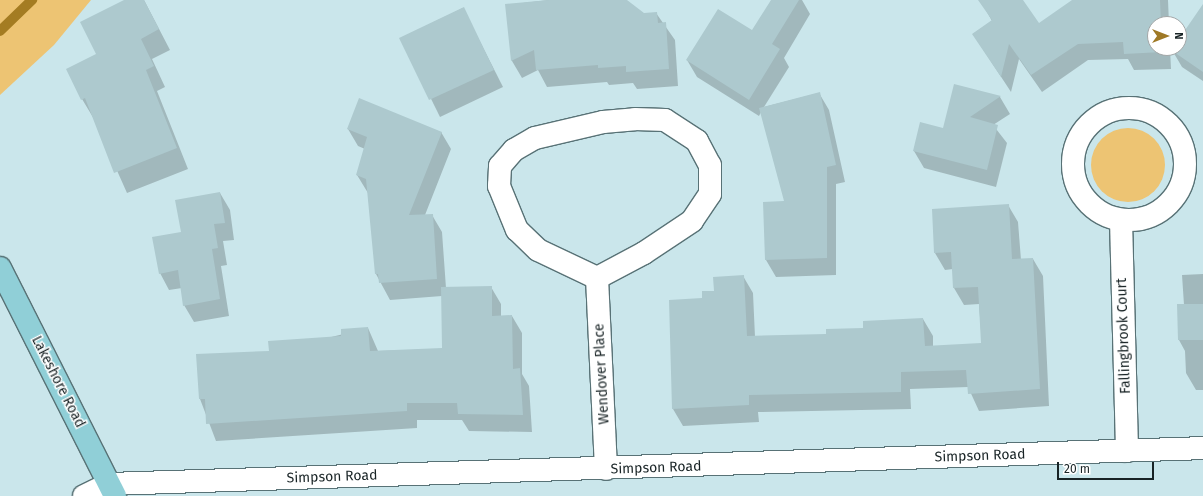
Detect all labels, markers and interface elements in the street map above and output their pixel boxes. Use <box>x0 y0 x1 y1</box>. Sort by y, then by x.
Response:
north arrow <box>1147 16 1187 56</box>
text: N <box>1172 32 1185 40</box>
street label: Fallingbrook Court <box>1114 278 1134 394</box>
street label: Wendover Place <box>591 323 613 425</box>
street label: Lakeshore Road <box>28 333 88 431</box>
street label: Simpson Road <box>934 446 1026 466</box>
scale bar <box>1059 454 1156 480</box>
street label: Simpson Road <box>610 458 702 478</box>
text: 20 m <box>1064 462 1090 476</box>
street label: Simpson Road <box>286 467 378 487</box>

